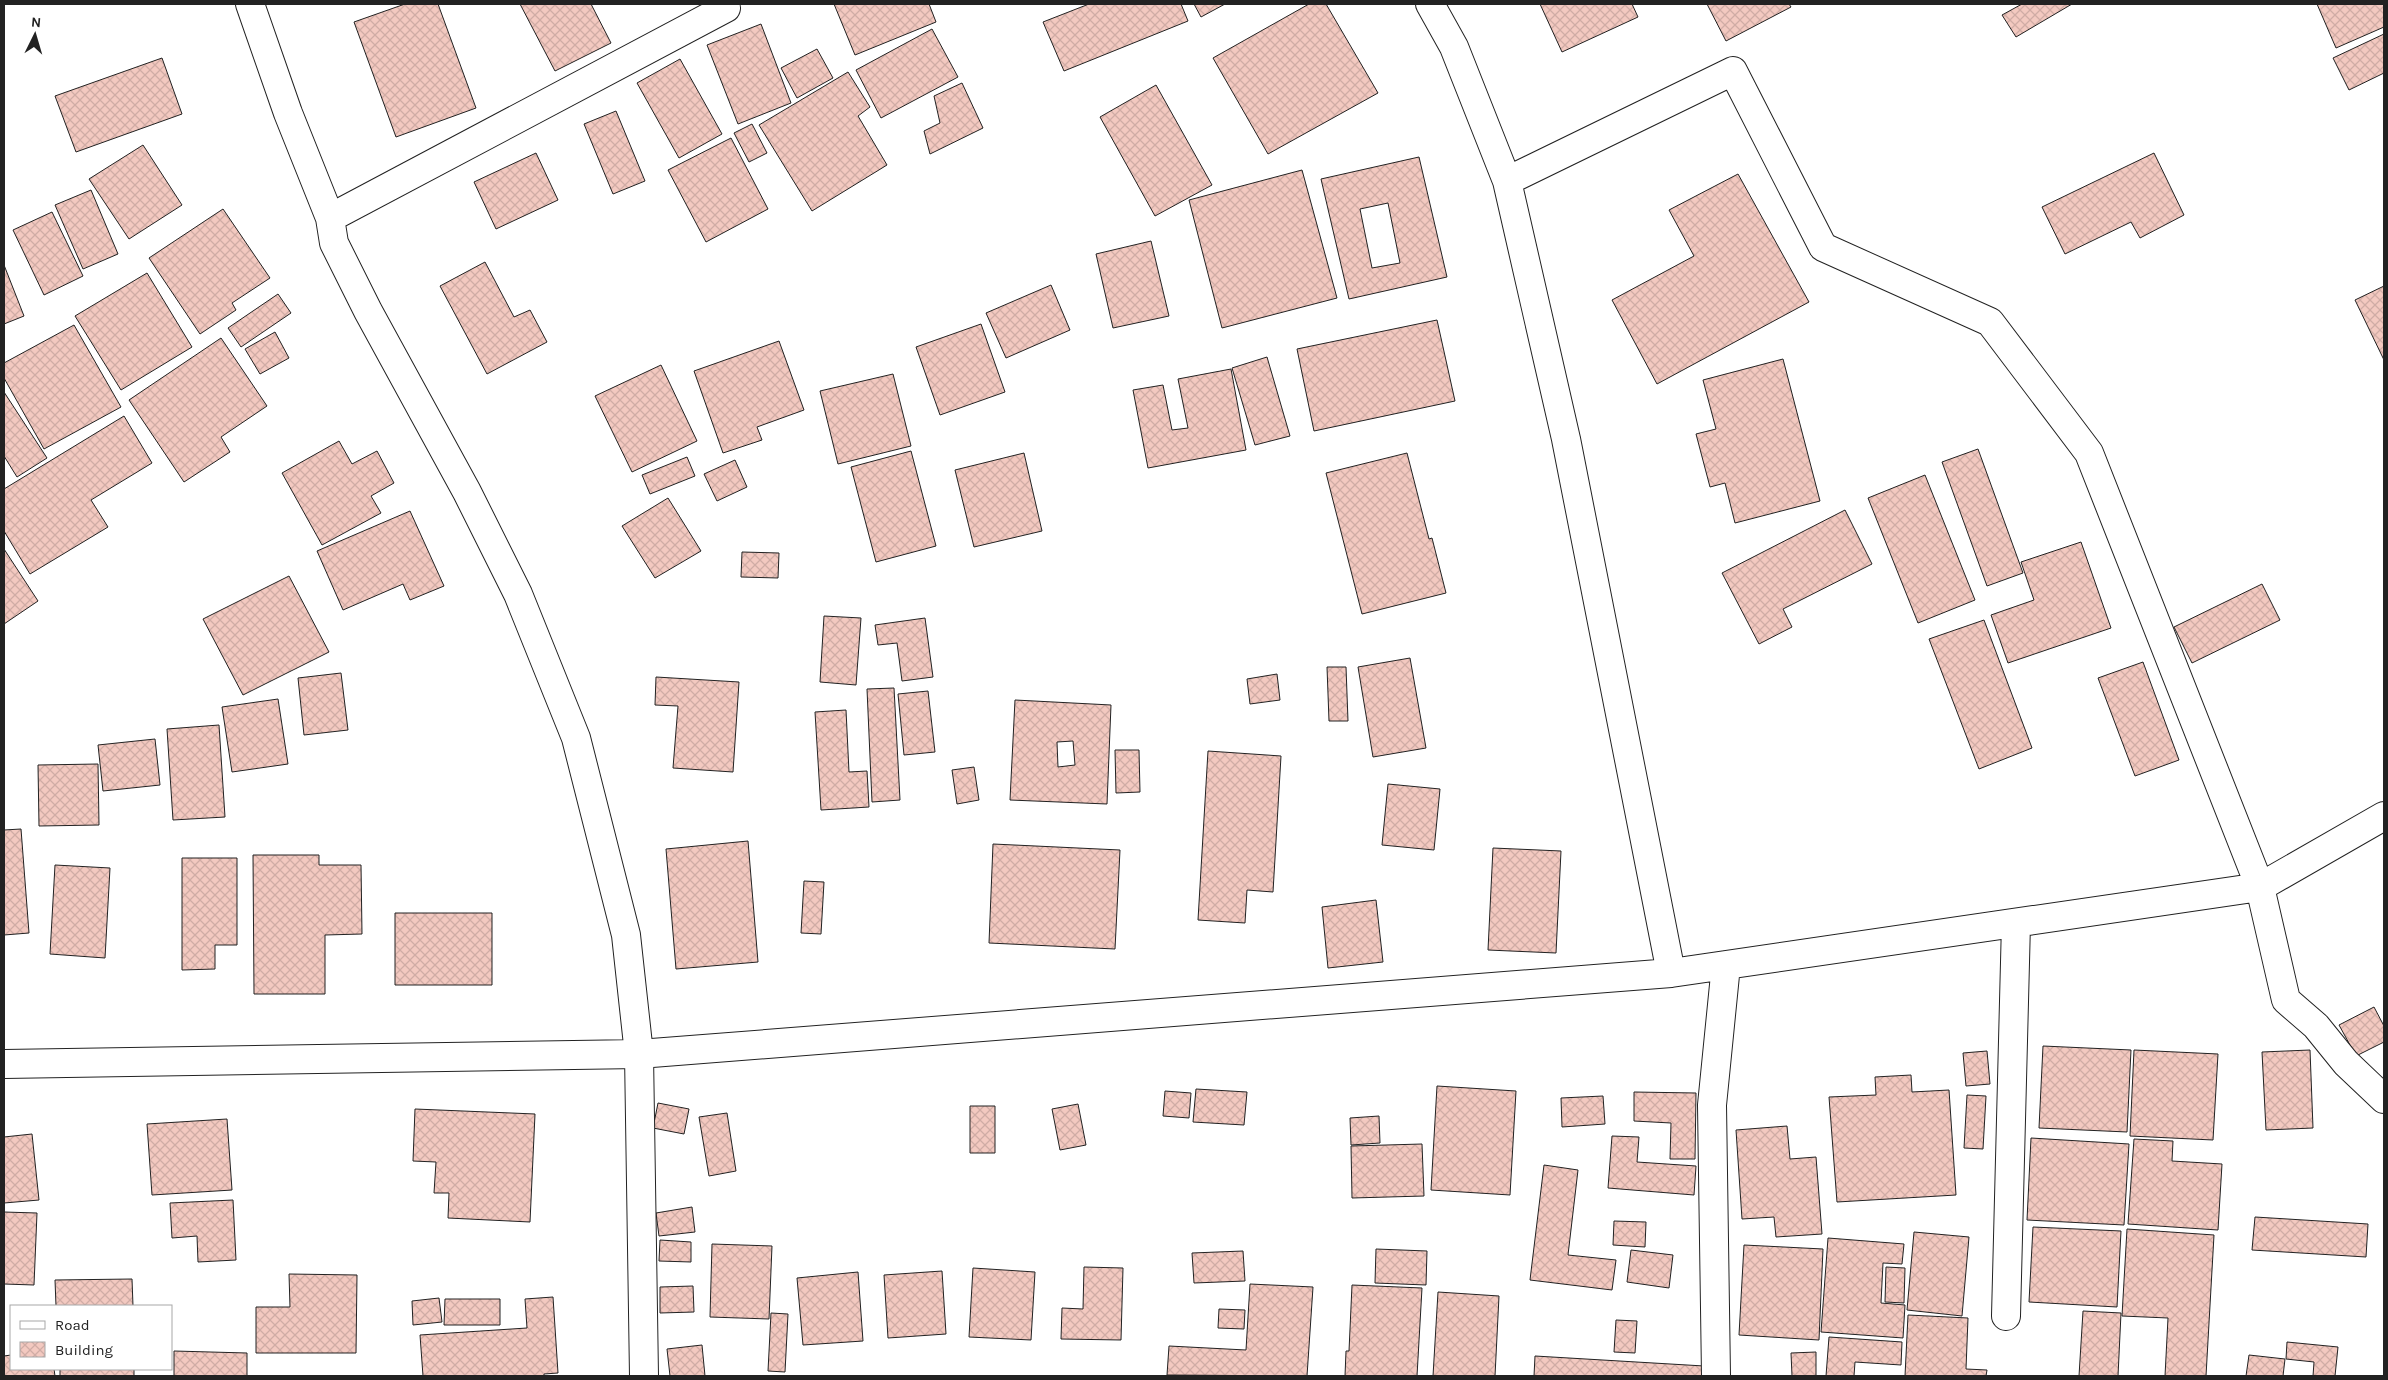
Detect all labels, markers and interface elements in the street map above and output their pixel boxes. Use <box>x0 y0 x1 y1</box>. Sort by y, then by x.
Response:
north arrow <box>10 10 60 60</box>
text: N <box>30 14 42 31</box>
legend <box>10 1305 172 1370</box>
text: Road <box>55 1316 90 1334</box>
text: Building <box>55 1341 113 1359</box>

